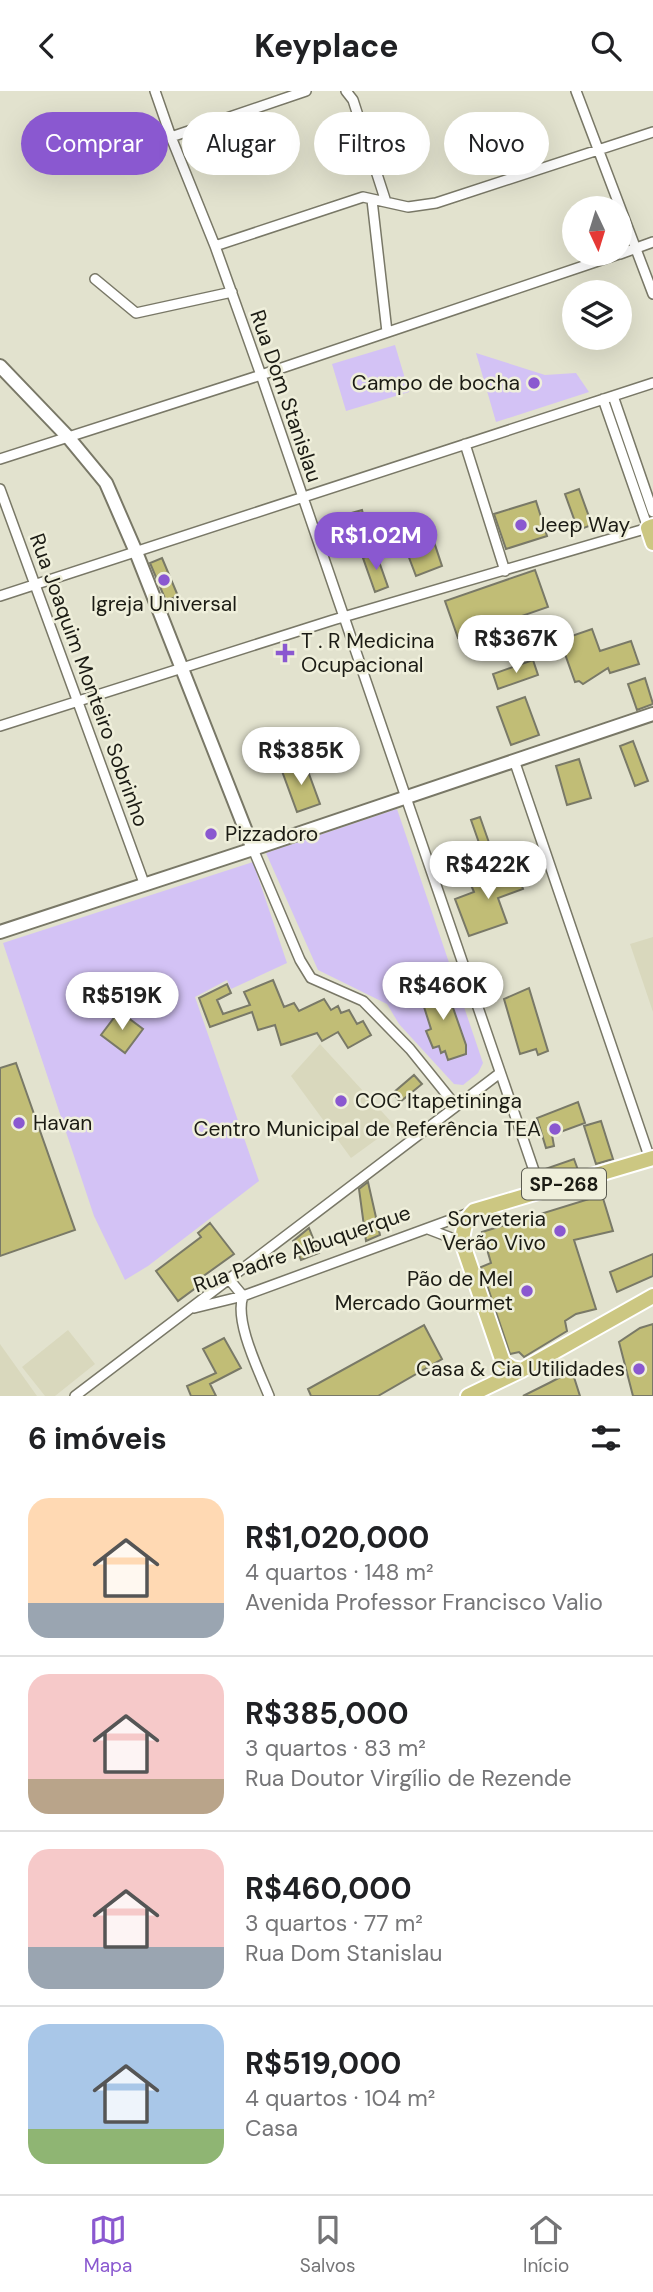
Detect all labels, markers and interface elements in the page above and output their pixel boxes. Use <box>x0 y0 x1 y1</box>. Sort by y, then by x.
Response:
text: Keyplace <box>254 25 399 67</box>
icon: back <box>28 27 66 65</box>
icon: search <box>587 27 625 65</box>
chip: Comprar <box>21 112 168 175</box>
chip: Alugar <box>182 112 300 175</box>
chip: Filtros <box>314 112 430 175</box>
chip: Novo <box>444 112 549 175</box>
north arrow <box>562 196 632 266</box>
map controls <box>562 196 632 350</box>
button: layers <box>562 280 632 350</box>
street label: Rua Dom Stanislau <box>243 306 329 486</box>
place label: Campo de bocha <box>352 369 520 397</box>
marker: Campo de bocha <box>526 375 542 391</box>
place label: Jeep Way <box>535 511 631 539</box>
pin: R$1.02M <box>311 512 441 572</box>
marker: Jeep Way <box>513 517 529 533</box>
text: R$1.02M <box>330 520 422 550</box>
street label: Rua Joaquim Monteiro Sobrinho <box>23 530 155 830</box>
marker: Igreja Universal <box>156 572 172 588</box>
place label: Igreja Universal <box>91 590 237 618</box>
pin: R$367K <box>459 615 573 675</box>
text: R$367K <box>474 623 558 653</box>
place label: T . R Medicina Ocupacional <box>301 627 435 679</box>
marker: T . R Medicina Ocupacional <box>275 643 295 663</box>
pin: R$385K <box>244 727 358 787</box>
text: R$385K <box>258 735 344 765</box>
place label: Pizzadoro <box>225 820 318 848</box>
marker: Pizzadoro <box>203 826 219 842</box>
pin: R$422K <box>431 841 545 901</box>
text: R$422K <box>446 849 530 879</box>
pin: R$460K <box>386 963 500 1022</box>
text: R$460K <box>398 970 488 1000</box>
pin: R$519K <box>65 972 179 1032</box>
text: R$519K <box>82 980 162 1010</box>
place label: COC Itapetininga <box>355 1087 522 1115</box>
marker: COC Itapetininga <box>333 1093 349 1109</box>
place label: Havan <box>33 1109 92 1137</box>
marker: Havan <box>11 1115 27 1131</box>
place label: Centro Municipal de Referência TEA <box>194 1115 541 1143</box>
marker: Centro Municipal de Referência TEA <box>547 1121 563 1137</box>
road number: SP-268 <box>522 1169 606 1199</box>
street label: Rua Padre Albuquerque <box>190 1199 414 1299</box>
place label: Sorveteria Verão Vivo <box>442 1205 546 1257</box>
marker: Sorveteria Verão Vivo <box>552 1223 568 1239</box>
place label: Pão de Mel Mercado Gourmet <box>335 1265 513 1317</box>
marker: Pão de Mel Mercado Gourmet <box>519 1283 535 1299</box>
place label: Casa & Cia Utilidades <box>416 1355 625 1383</box>
marker: Casa & Cia Utilidades <box>631 1361 647 1377</box>
text: 6 imóveis <box>28 1419 167 1458</box>
icon: filters <box>587 1419 625 1457</box>
text: R$1,020,000 <box>245 1518 430 1557</box>
icon: home <box>84 1526 168 1610</box>
text: 4 quartos · 148 m² <box>245 1557 434 1587</box>
text: Avenida Professor Francisco Valio <box>245 1587 603 1617</box>
text: R$385,000 <box>245 1694 409 1733</box>
icon: home <box>84 1702 168 1786</box>
text: 3 quartos · 83 m² <box>245 1733 426 1763</box>
text: Rua Doutor Virgílio de Rezende <box>245 1763 572 1793</box>
text: R$460,000 <box>245 1869 412 1908</box>
icon: home <box>84 1877 168 1961</box>
text: 3 quartos · 77 m² <box>245 1908 423 1938</box>
text: Rua Dom Stanislau <box>245 1938 443 1968</box>
text: R$519,000 <box>245 2044 401 2083</box>
icon: home <box>84 2052 168 2136</box>
text: 4 quartos · 104 m² <box>245 2083 435 2113</box>
text: Casa <box>245 2113 298 2143</box>
tab: Mapa <box>84 2211 132 2278</box>
tab: Salvos <box>300 2211 356 2278</box>
tab: Início <box>523 2211 569 2278</box>

